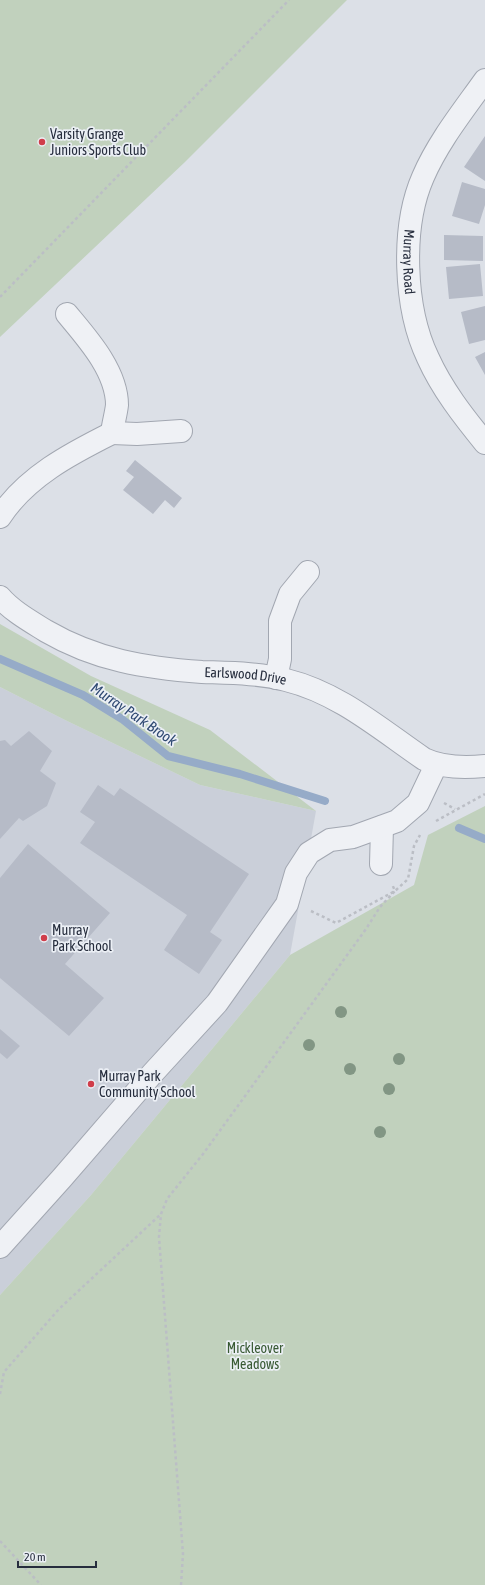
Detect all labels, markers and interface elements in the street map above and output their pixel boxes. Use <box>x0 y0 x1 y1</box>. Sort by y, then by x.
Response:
place label: Varsity Grange Juniors Sports Club <box>50 126 147 158</box>
marker: Varsity Grange Juniors Sports Club <box>37 137 47 147</box>
street label: Murray Road <box>400 228 418 295</box>
street label: Earlswood Drive <box>204 664 288 688</box>
water label: Murray Park Brook <box>88 679 181 749</box>
place label: Murray Park School <box>52 922 112 954</box>
marker: Murray Park School <box>39 933 49 943</box>
place label: Murray Park Community School <box>99 1068 196 1100</box>
marker: Murray Park Community School <box>86 1079 96 1089</box>
park label: Mickleover Meadows <box>227 1340 284 1372</box>
scale bar <box>18 1543 96 1569</box>
text: 20 m <box>24 1550 46 1564</box>

